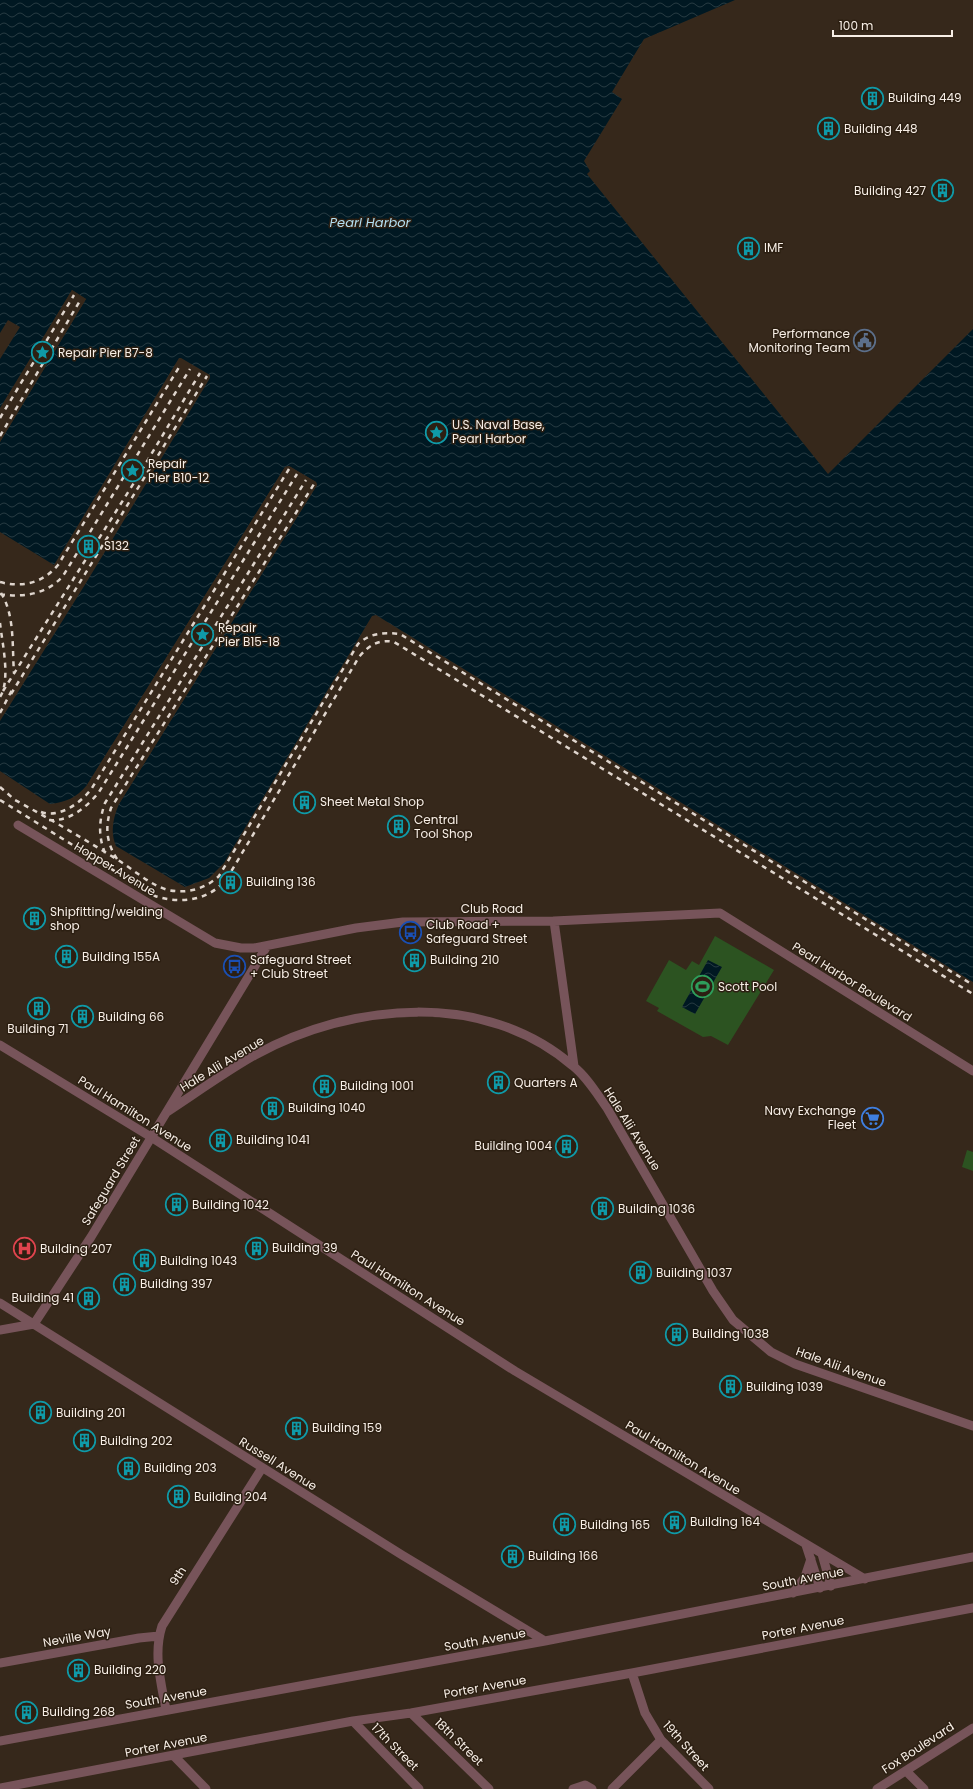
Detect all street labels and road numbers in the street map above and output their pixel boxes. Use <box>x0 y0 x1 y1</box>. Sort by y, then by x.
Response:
street label: Hopper Avenue <box>71 837 159 900</box>
street label: Club Road <box>461 900 523 917</box>
street label: Pearl Harbor Boulevard <box>789 938 915 1025</box>
street label: Hale Alii Avenue <box>177 1032 267 1095</box>
street label: Paul Hamilton Avenue <box>75 1072 196 1156</box>
street label: Hale Alii Avenue <box>600 1084 665 1174</box>
street label: Safeguard Street <box>77 1133 144 1229</box>
street label: Paul Hamilton Avenue <box>348 1246 469 1330</box>
street label: Hale Alii Avenue <box>794 1342 889 1391</box>
street label: Paul Hamilton Avenue <box>622 1416 744 1499</box>
street label: Russell Avenue <box>236 1433 321 1494</box>
street label: South Avenue <box>761 1562 845 1595</box>
street label: 9th <box>165 1563 190 1589</box>
street label: Porter Avenue <box>760 1611 846 1644</box>
street label: Neville Way <box>42 1622 112 1651</box>
street label: South Avenue <box>443 1624 527 1655</box>
street label: Porter Avenue <box>442 1671 528 1702</box>
street label: South Avenue <box>124 1682 208 1713</box>
street label: 18th Street <box>431 1714 487 1769</box>
street label: 19th Street <box>659 1717 713 1774</box>
street label: Fox Boulevard <box>878 1718 957 1777</box>
street label: 17th Street <box>368 1719 423 1774</box>
street label: Porter Avenue <box>123 1728 209 1761</box>

